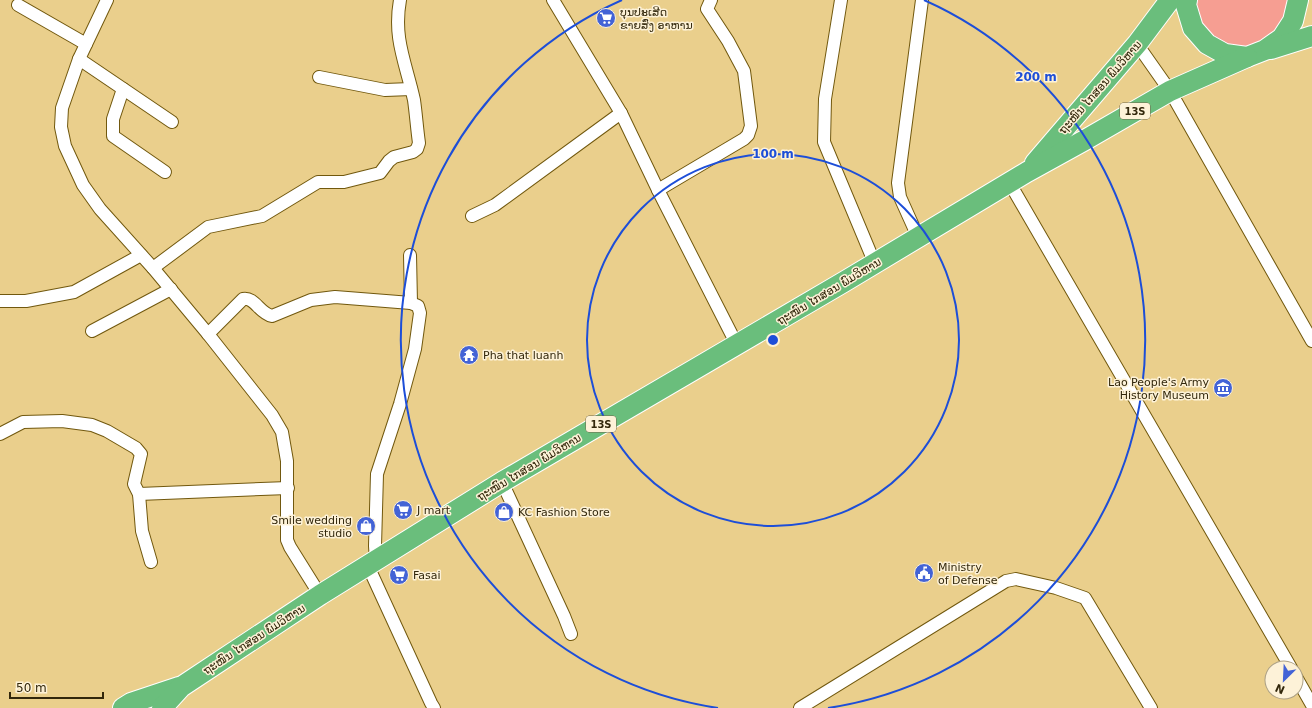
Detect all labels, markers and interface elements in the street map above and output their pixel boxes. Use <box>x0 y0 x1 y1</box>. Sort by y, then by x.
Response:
place label: ບຸນປະເສີດ ຂາຍສົ່ງ ອາຫານ <box>620 6 693 32</box>
supermarket icon: ບຸນປະເສີດ ຂາຍສົ່ງ ອາຫານ <box>595 7 617 29</box>
street label: ຖະໜົນ ໄກສອນ ພົມວິຫານ <box>1056 38 1144 136</box>
text: 200 m <box>1015 70 1057 84</box>
road number: 13S <box>1120 103 1150 119</box>
text: 100 m <box>752 147 794 161</box>
street label: ຖະໜົນ ໄກສອນ ພົມວິຫານ <box>775 255 883 328</box>
centre of rings <box>766 333 780 347</box>
temple icon: Pha that luanh <box>458 344 480 366</box>
place label: Pha that luanh <box>483 349 563 362</box>
place label: Lao People's Army History Museum <box>1108 376 1209 402</box>
museum icon: Lao People's Army History Museum <box>1212 377 1234 399</box>
road number: 13S <box>586 416 616 432</box>
street label: ຖະໜົນ ໄກສອນ ພົມວິຫານ <box>475 431 583 504</box>
supermarket icon: J mart <box>392 499 414 521</box>
shop icon: KC Fashion Store <box>493 501 515 523</box>
place label: J mart <box>416 504 451 517</box>
place label: KC Fashion Store <box>518 506 610 519</box>
place label: Smile wedding studio <box>271 514 352 540</box>
shop icon: Smile wedding studio <box>355 515 377 537</box>
place label: Ministry of Defense <box>938 561 998 587</box>
public building icon: Ministry of Defense <box>913 562 935 584</box>
supermarket icon: Fasai <box>388 564 410 586</box>
place label: Fasai <box>413 569 441 582</box>
street label: ຖະໜົນ ໄກສອນ ພົມວິຫານ <box>201 602 308 677</box>
north arrow <box>1264 660 1304 700</box>
scale bar <box>10 674 103 700</box>
text: 50 m <box>16 681 47 695</box>
text: N <box>1273 681 1287 696</box>

